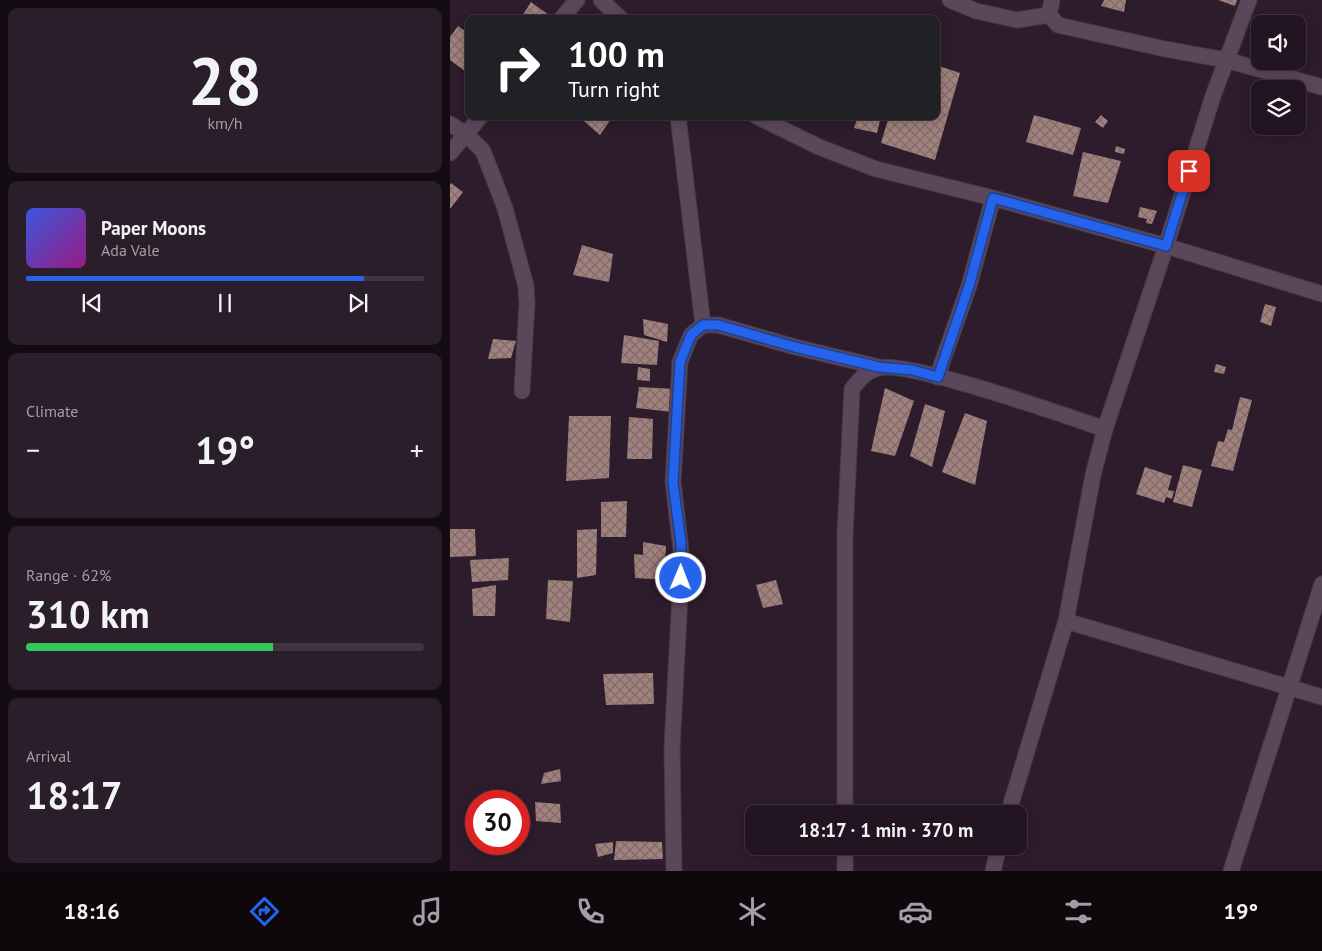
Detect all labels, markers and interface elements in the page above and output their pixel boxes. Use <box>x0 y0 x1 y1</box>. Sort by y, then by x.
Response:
map controls <box>1251 15 1306 135</box>
button: sound <box>1251 15 1306 70</box>
text: 100 m <box>568 31 665 77</box>
icon: right <box>485 35 550 100</box>
text: 28 <box>188 38 262 122</box>
text: Turn right <box>568 75 660 103</box>
button: layers <box>1251 80 1306 135</box>
text: km/h <box>207 113 243 133</box>
pin <box>1168 150 1210 192</box>
icon: arrive <box>1175 157 1203 185</box>
text: Paper Moons <box>101 216 206 240</box>
text: Ada Vale <box>101 240 160 260</box>
icon: previous <box>78 289 106 317</box>
icon: pause <box>211 289 239 317</box>
icon: next <box>344 289 372 317</box>
text: Climate <box>26 401 78 421</box>
text: 19° <box>195 425 255 474</box>
text: − <box>26 431 40 468</box>
text: + <box>410 431 424 468</box>
position arrow <box>654 551 706 603</box>
text: Range · 62% <box>26 565 111 585</box>
text: 310 km <box>26 589 150 638</box>
text: Arrival <box>26 746 71 766</box>
text: 18:17 <box>26 770 122 819</box>
speed limit sign: 30 <box>465 790 530 855</box>
text: 18:17 · 1 min · 370 m <box>799 818 973 842</box>
icon: directions <box>247 894 282 929</box>
icon: music <box>410 894 445 929</box>
icon: phone <box>573 894 608 929</box>
icon: climate <box>735 894 770 929</box>
icon: car <box>898 894 933 929</box>
icon: filters <box>1061 894 1096 929</box>
text: 18:16 <box>64 897 120 925</box>
text: 19° <box>1223 897 1258 925</box>

